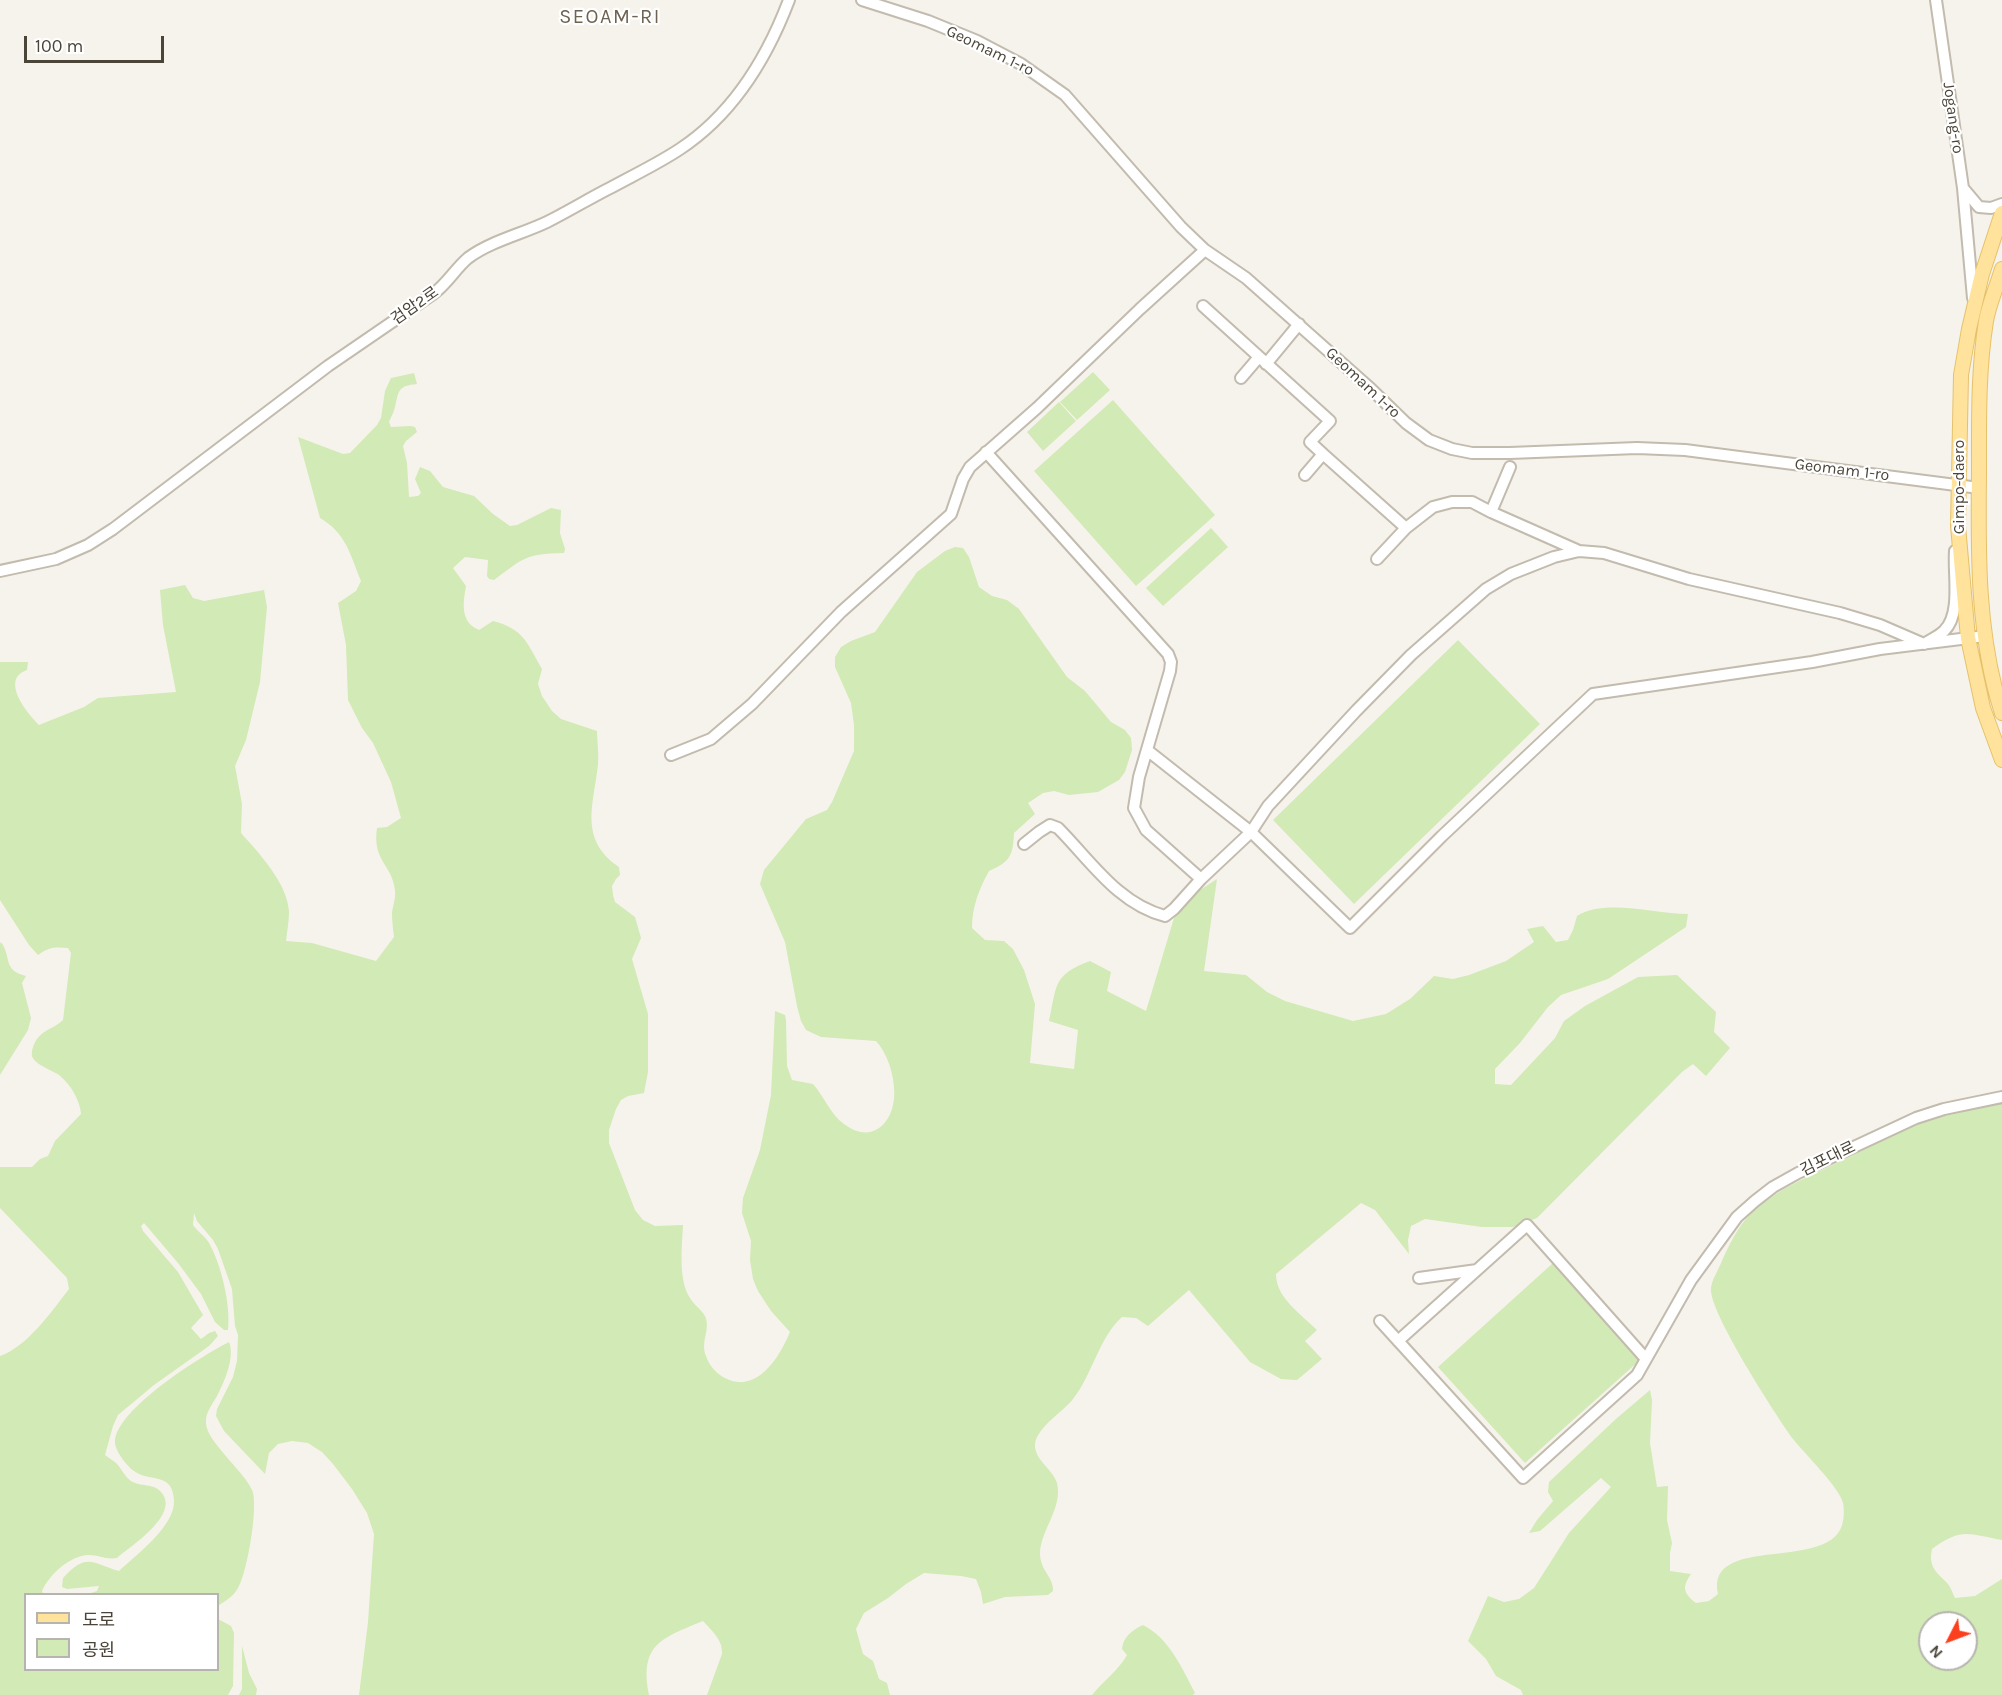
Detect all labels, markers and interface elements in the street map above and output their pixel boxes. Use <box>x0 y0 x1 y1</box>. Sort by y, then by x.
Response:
district label: SEOAM-RI <box>559 5 661 29</box>
street label: Geomam 1-ro <box>943 22 1037 80</box>
scale bar <box>27 24 166 62</box>
text: 100 m <box>35 35 83 57</box>
street label: Jogang-ro <box>1938 81 1968 155</box>
street label: 검암2로 <box>388 283 442 329</box>
street label: Geomam 1-ro <box>1322 344 1404 422</box>
street label: Gimpo-daero <box>1949 440 1969 534</box>
street label: Geomam 1-ro <box>1794 455 1890 485</box>
street label: 김포대로 <box>1797 1137 1859 1181</box>
legend <box>24 1593 219 1671</box>
text: 도로 <box>82 1609 115 1631</box>
north arrow <box>1918 1611 1978 1671</box>
text: 공원 <box>82 1639 115 1661</box>
text: N <box>1925 1641 1947 1663</box>

